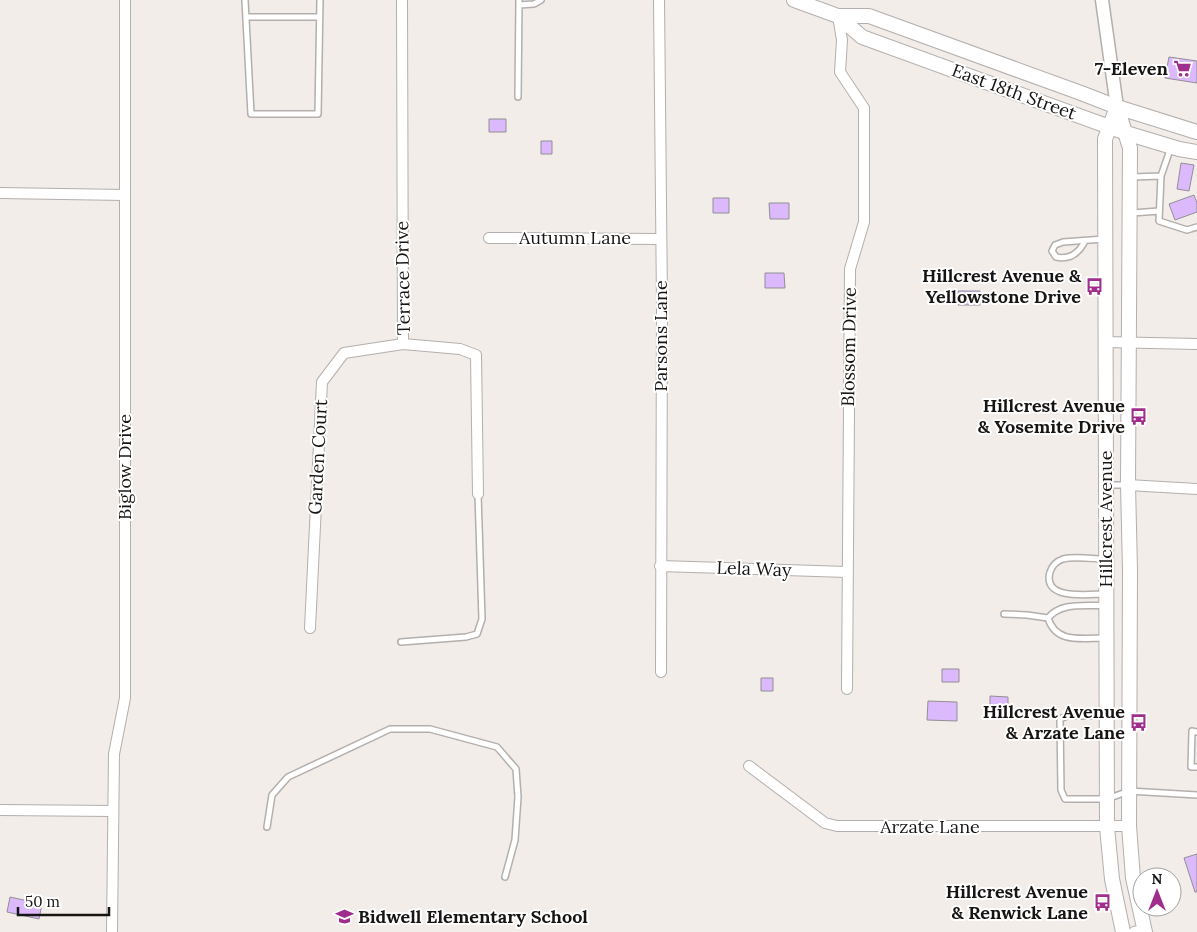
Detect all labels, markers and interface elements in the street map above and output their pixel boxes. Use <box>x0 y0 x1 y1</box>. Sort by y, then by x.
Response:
place label: 7-Eleven <box>1095 57 1169 80</box>
street label: East 18th Street <box>949 58 1080 125</box>
supermarket icon: 7-Eleven <box>1172 59 1192 79</box>
street label: Terrace Drive <box>390 221 415 335</box>
street label: Autumn Lane <box>518 226 631 249</box>
place label: Hillcrest Avenue & Yellowstone Drive <box>922 264 1082 308</box>
bus stop icon: Hillcrest Avenue & Yellowstone Drive <box>1085 276 1105 296</box>
street label: Parsons Lane <box>649 280 672 392</box>
street label: Blossom Drive <box>836 287 861 407</box>
place label: Hillcrest Avenue & Yosemite Drive <box>978 394 1125 438</box>
street label: Garden Court <box>303 399 332 515</box>
bus stop icon: Hillcrest Avenue & Yosemite Drive <box>1129 406 1149 426</box>
street label: Biglow Drive <box>113 414 136 520</box>
street label: Hillcrest Avenue <box>1094 450 1117 587</box>
street label: Lela Way <box>716 556 792 581</box>
place label: Hillcrest Avenue & Arzate Lane <box>983 700 1125 744</box>
bus stop icon: Hillcrest Avenue & Arzate Lane <box>1129 712 1149 732</box>
street label: Arzate Lane <box>879 815 980 838</box>
north arrow <box>1132 867 1182 917</box>
text: N <box>1152 870 1163 888</box>
place label: Hillcrest Avenue & Renwick Lane <box>946 880 1088 924</box>
scale bar <box>18 884 109 916</box>
text: 50 m <box>25 892 60 911</box>
bus stop icon: Hillcrest Avenue & Renwick Lane <box>1092 892 1112 912</box>
place label: Bidwell Elementary School <box>358 905 588 928</box>
school or university icon: Bidwell Elementary School <box>334 907 354 927</box>

